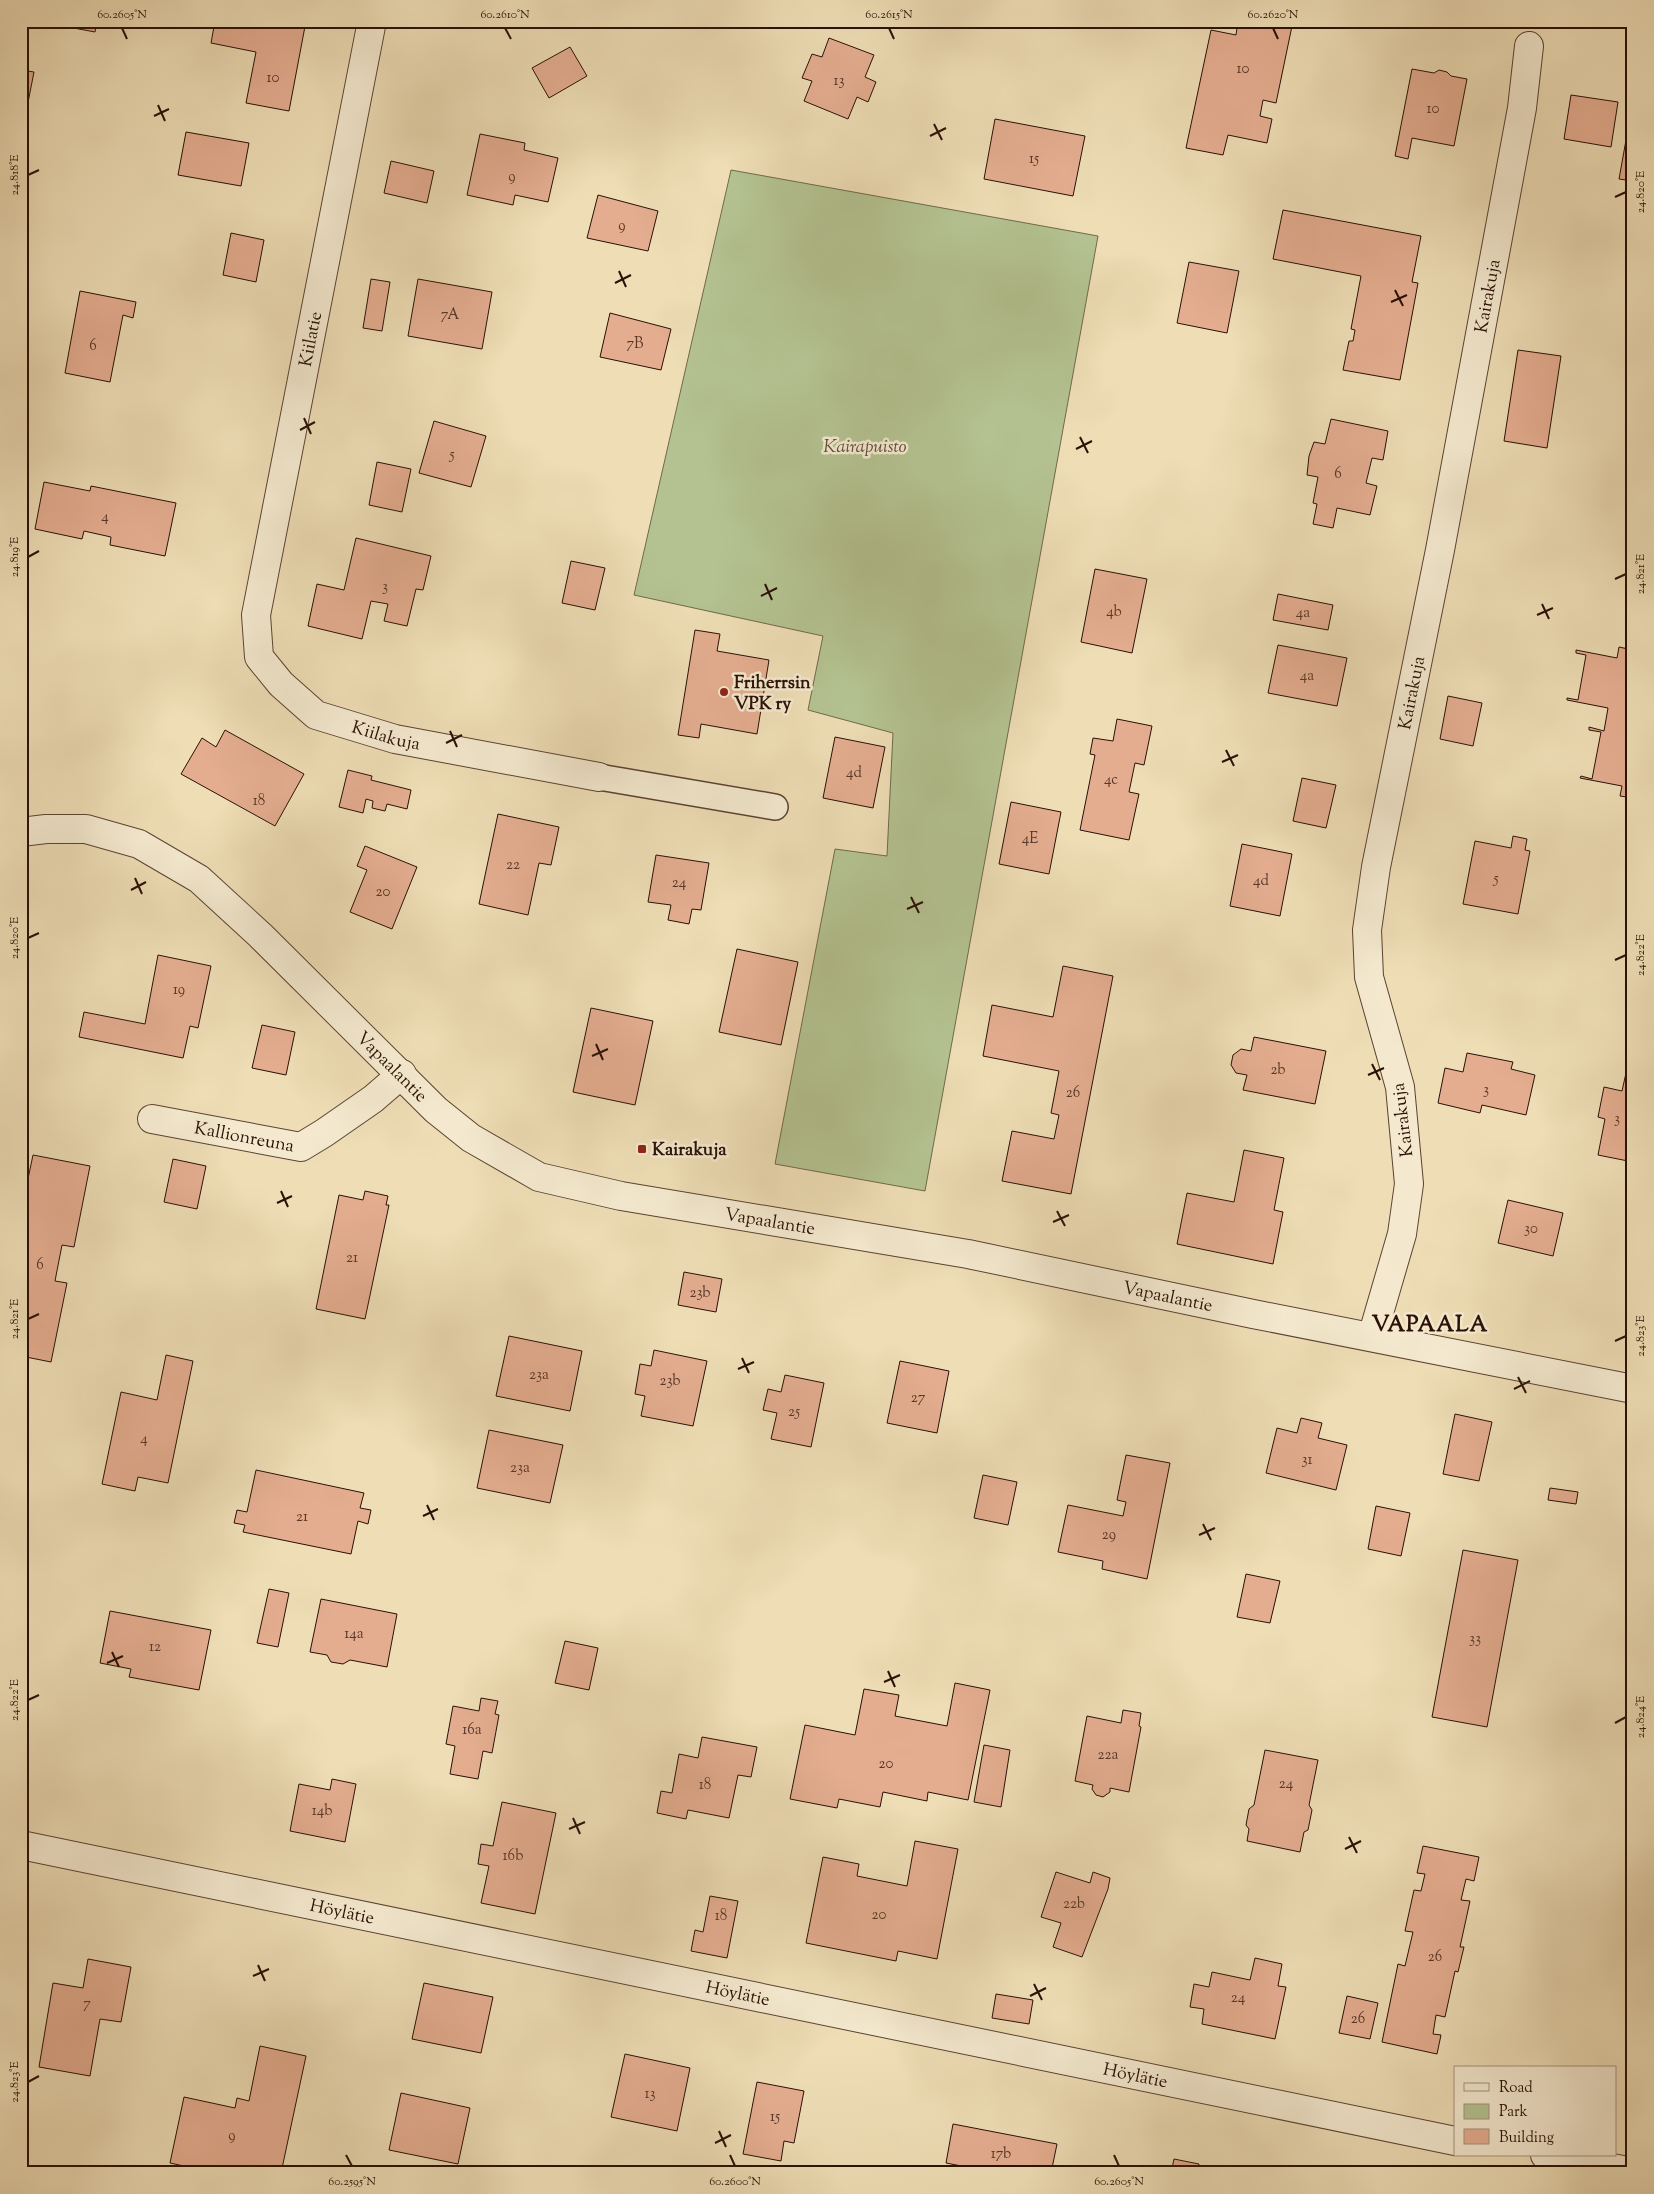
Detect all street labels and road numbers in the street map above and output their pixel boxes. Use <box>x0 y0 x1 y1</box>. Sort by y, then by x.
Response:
street label: Kairakuja <box>1470 257 1509 335</box>
street label: Kiilatie <box>294 309 330 369</box>
street label: Kairakuja <box>1393 654 1433 732</box>
street label: Kiilakuja <box>348 716 422 758</box>
street label: Vapaalantie <box>349 1026 432 1109</box>
street label: Kairakuja <box>1387 1081 1421 1158</box>
street label: Kallionreuna <box>192 1116 296 1160</box>
street label: Vapaalantie <box>722 1202 817 1243</box>
street label: Vapaalantie <box>1120 1276 1215 1320</box>
street label: Höylätie <box>307 1894 376 1933</box>
street label: Höylätie <box>703 1976 772 2014</box>
street label: Höylätie <box>1101 2058 1170 2096</box>

